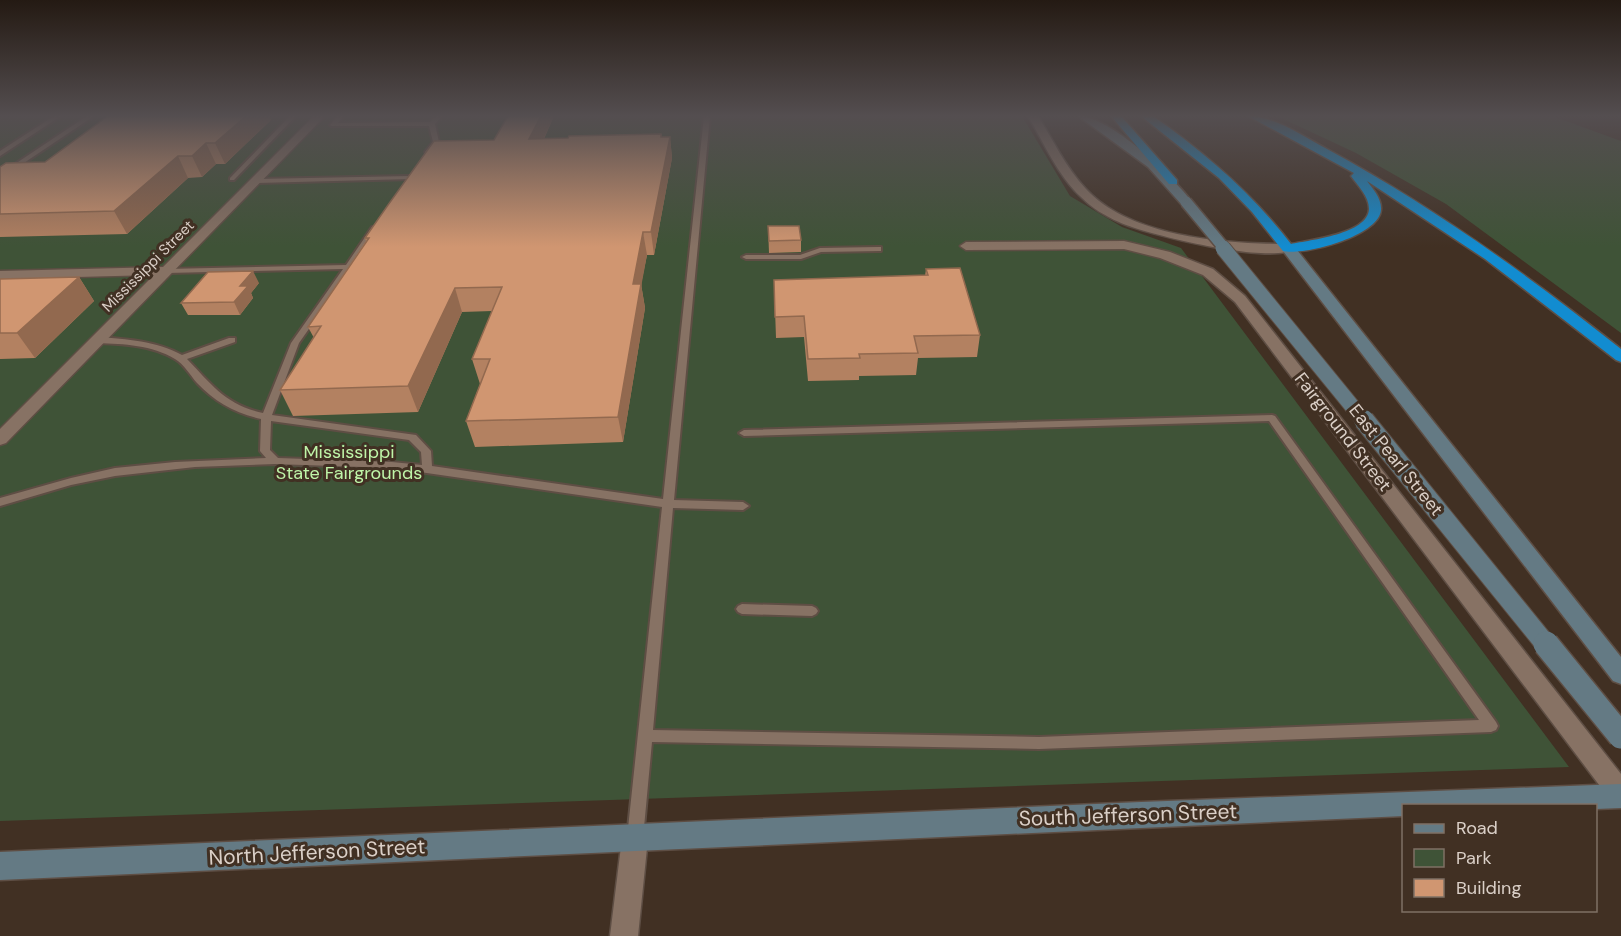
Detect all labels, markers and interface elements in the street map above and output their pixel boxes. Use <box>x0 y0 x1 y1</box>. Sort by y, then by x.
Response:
street label: Mississippi Street <box>98 216 198 316</box>
street label: Fairground Street <box>1289 368 1397 496</box>
street label: East Pearl Street <box>1344 399 1448 521</box>
park label: Mississippi State Fairgrounds <box>276 440 422 485</box>
street label: South Jefferson Street <box>1018 797 1238 833</box>
legend <box>1402 804 1597 912</box>
text: Road <box>1456 816 1498 840</box>
street label: North Jefferson Street <box>208 832 426 872</box>
text: Park <box>1456 846 1492 870</box>
text: Building <box>1456 876 1521 900</box>

